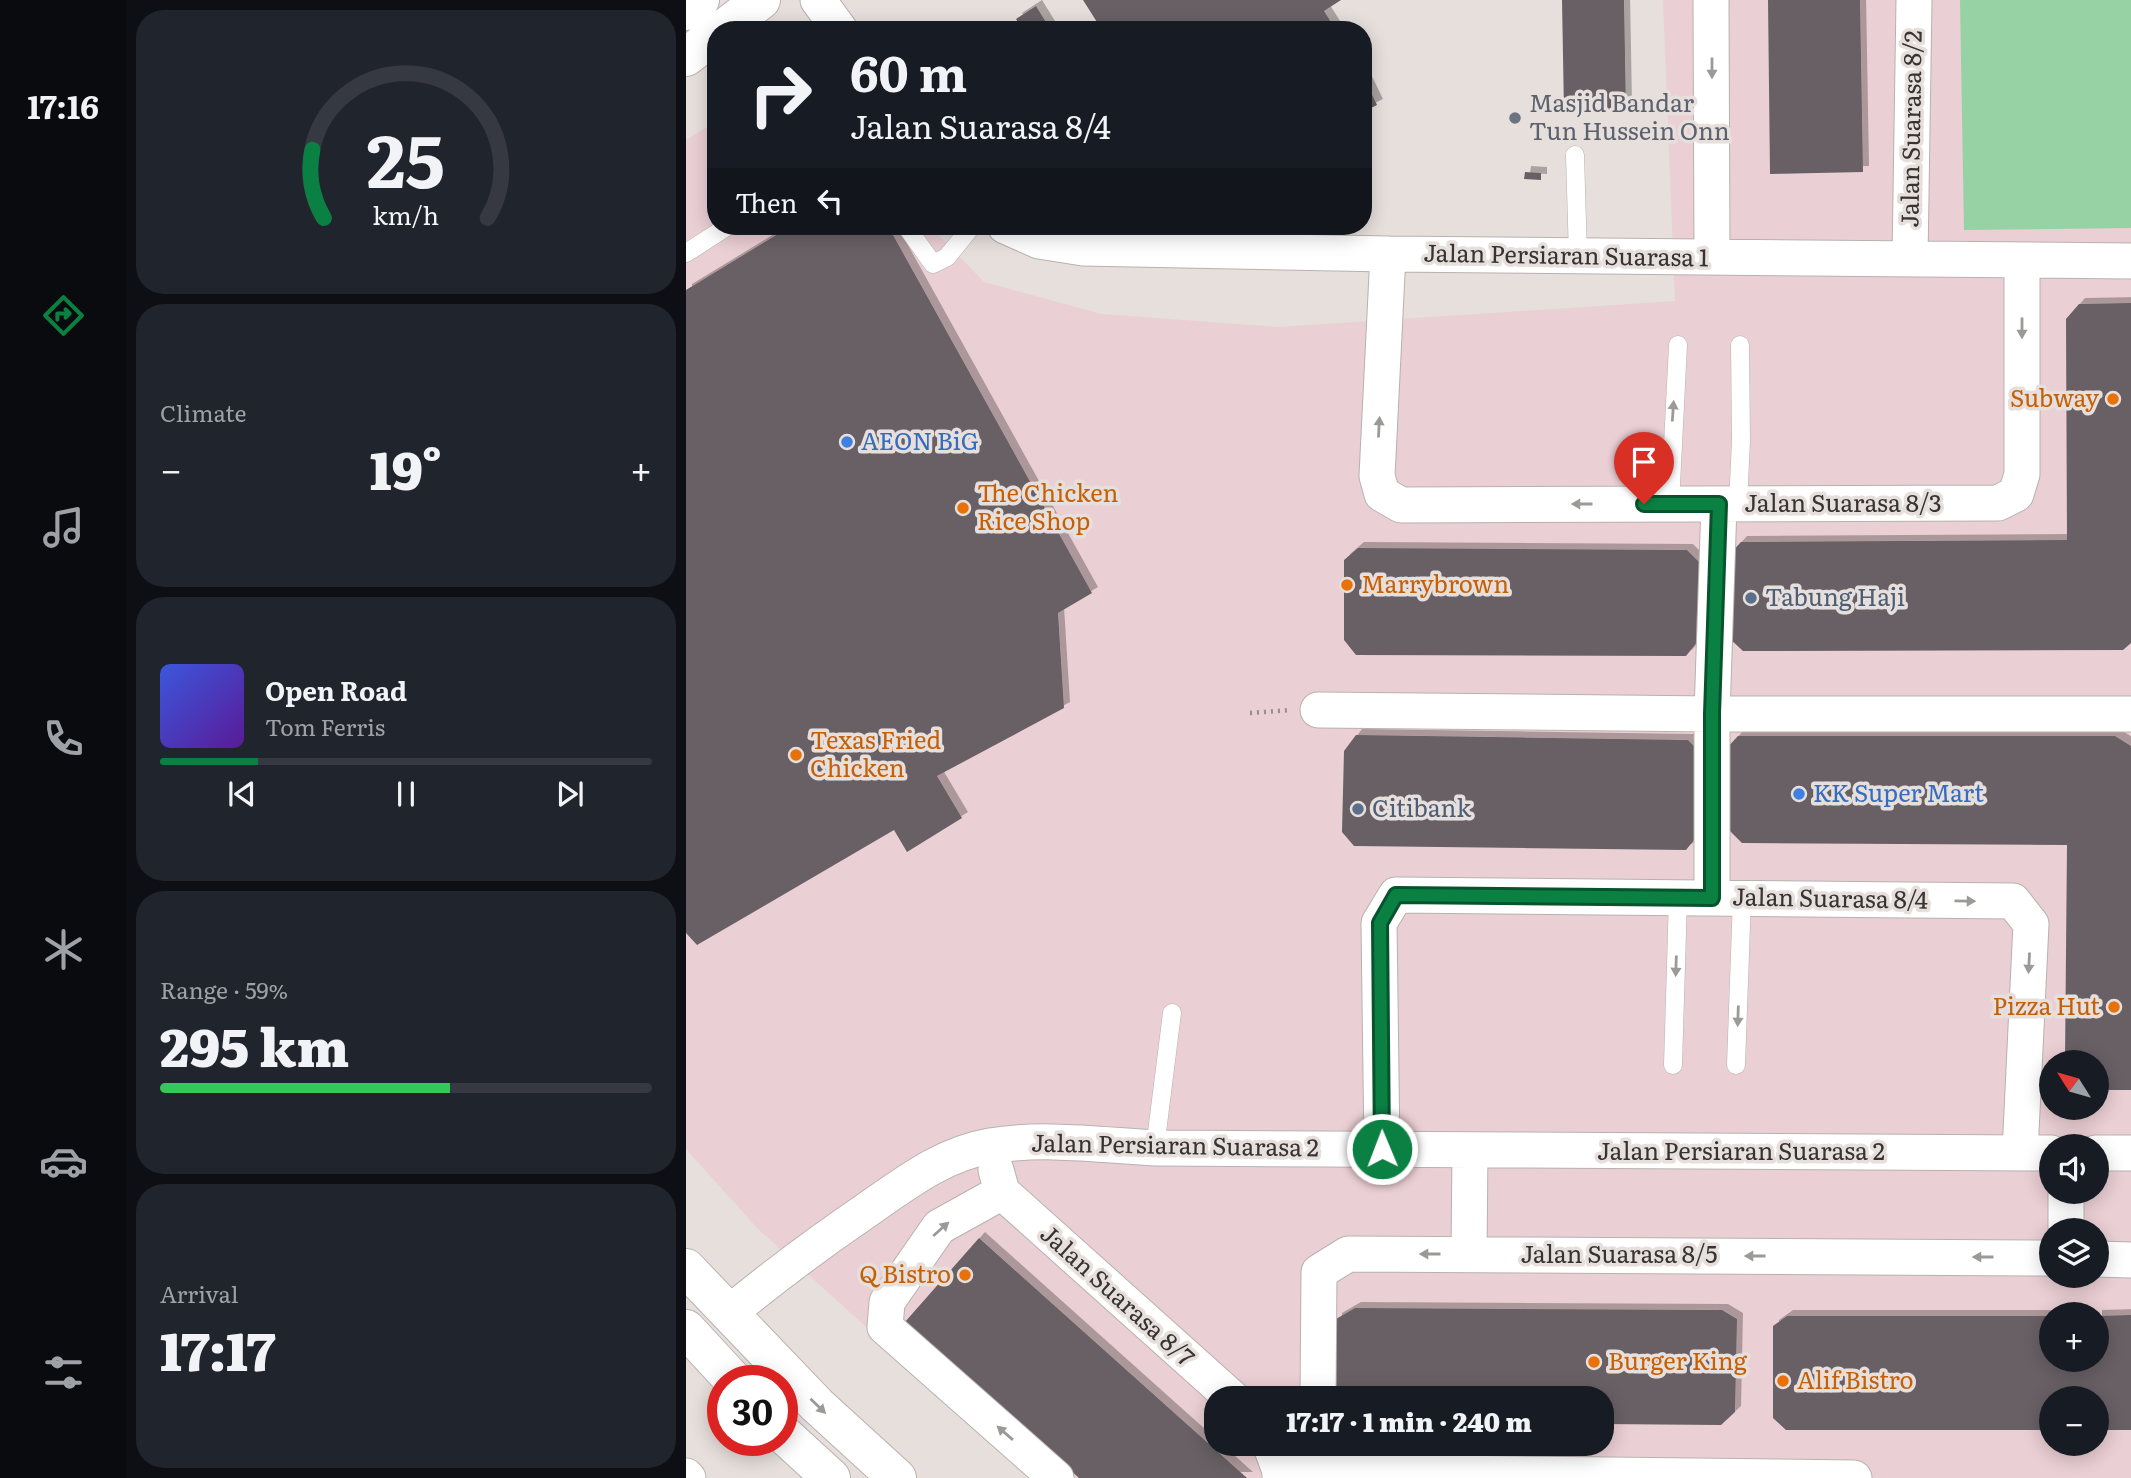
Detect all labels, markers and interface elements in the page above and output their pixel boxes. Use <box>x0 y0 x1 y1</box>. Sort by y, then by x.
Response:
street label: Jalan Suarasa 8/2 <box>1890 30 1929 228</box>
text: 60 m <box>850 34 967 107</box>
icon: right <box>735 49 826 140</box>
one-way arrow <box>1706 57 1717 79</box>
text: 17:16 <box>27 81 99 129</box>
place label: Masjid Bandar Tun Hussein Onn <box>1529 84 1730 147</box>
text: Jalan Suarasa 8/4 <box>850 101 1111 149</box>
text: 25 <box>367 102 445 210</box>
marker: Masjid Bandar Tun Hussein Onn <box>1507 110 1523 126</box>
text: Then <box>735 182 797 221</box>
icon: left <box>811 182 849 220</box>
text: km/h <box>373 196 439 233</box>
street label: Jalan Persiaran Suarasa 1 <box>1423 234 1709 273</box>
icon: directions <box>39 291 88 340</box>
one-way arrow <box>2016 317 2028 339</box>
place label: Subway <box>2010 379 2099 414</box>
marker: Subway <box>2105 391 2121 407</box>
text: Climate <box>160 395 246 429</box>
one-way arrow <box>1668 400 1679 422</box>
one-way arrow <box>1374 416 1385 438</box>
place label: AEON BiG <box>861 422 979 457</box>
text: 19° <box>370 429 442 506</box>
pin <box>1614 432 1674 504</box>
marker: AEON BiG <box>839 434 855 450</box>
text: − <box>160 439 182 496</box>
text: + <box>630 439 652 496</box>
icon: arrive <box>1625 443 1663 481</box>
place label: The Chicken Rice Shop <box>977 474 1119 537</box>
street label: Jalan Suarasa 8/3 <box>1744 484 1942 519</box>
one-way arrow <box>1571 498 1593 510</box>
marker: The Chicken Rice Shop <box>955 500 971 516</box>
icon: music <box>39 503 88 552</box>
place label: Marrybrown <box>1361 565 1509 600</box>
marker: Marrybrown <box>1339 577 1355 593</box>
place label: Tabung Haji <box>1765 578 1905 613</box>
marker: Tabung Haji <box>1743 590 1759 606</box>
text: Open Road <box>265 670 407 709</box>
text: Tom Ferris <box>265 709 385 743</box>
icon: phone <box>39 714 88 763</box>
place label: Texas Fried Chicken <box>810 721 941 784</box>
marker: Texas Fried Chicken <box>788 747 804 763</box>
place label: KK Super Mart <box>1813 774 1984 809</box>
icon: previous <box>223 775 261 813</box>
icon: pause <box>387 775 425 813</box>
icon: next <box>551 775 589 813</box>
marker: KK Super Mart <box>1791 786 1807 802</box>
place label: Citibank <box>1372 789 1471 824</box>
marker: Citibank <box>1350 801 1366 817</box>
street label: Jalan Suarasa 8/4 <box>1732 877 1928 916</box>
one-way arrow <box>1954 895 1976 906</box>
icon: climate <box>39 925 88 974</box>
one-way arrow <box>2023 952 2034 974</box>
one-way arrow <box>1670 955 1681 977</box>
text: Range · 59% <box>160 972 288 1006</box>
place label: Pizza Hut <box>1993 987 2100 1022</box>
marker: Pizza Hut <box>2106 999 2122 1015</box>
one-way arrow <box>1732 1005 1744 1027</box>
text: 295 km <box>160 1006 349 1083</box>
north arrow <box>2039 1050 2109 1120</box>
map controls <box>2039 1050 2109 1456</box>
position arrow <box>1345 1112 1419 1186</box>
street label: Jalan Persiaran Suarasa 2 <box>1031 1123 1319 1164</box>
street label: Jalan Persiaran Suarasa 2 <box>1597 1132 1885 1167</box>
button: sound <box>2039 1134 2109 1204</box>
icon: car <box>39 1137 88 1186</box>
street label: Jalan Suarasa 8/7 <box>1034 1215 1204 1373</box>
button: layers <box>2039 1218 2109 1288</box>
one-way arrow <box>933 1221 950 1237</box>
street label: Jalan Suarasa 8/5 <box>1520 1235 1718 1270</box>
one-way arrow <box>1419 1248 1441 1260</box>
one-way arrow <box>1744 1250 1766 1262</box>
one-way arrow <box>1972 1251 1994 1263</box>
place label: Q Bistro <box>859 1255 951 1290</box>
marker: Q Bistro <box>957 1267 973 1283</box>
text: Arrival <box>160 1276 239 1310</box>
button: + <box>2039 1302 2109 1372</box>
text: 17:17 <box>160 1310 276 1387</box>
place label: Burger King <box>1608 1342 1748 1377</box>
icon: filters <box>39 1348 88 1397</box>
marker: Burger King <box>1586 1354 1602 1370</box>
place label: Alif Bistro <box>1797 1361 1914 1396</box>
speed limit sign: 30 <box>707 1365 798 1456</box>
marker: Alif Bistro <box>1775 1373 1791 1389</box>
button: − <box>2039 1386 2109 1456</box>
one-way arrow <box>809 1397 826 1413</box>
text: 17:17 · 1 min · 240 m <box>1286 1401 1532 1440</box>
one-way arrow <box>996 1425 1014 1441</box>

